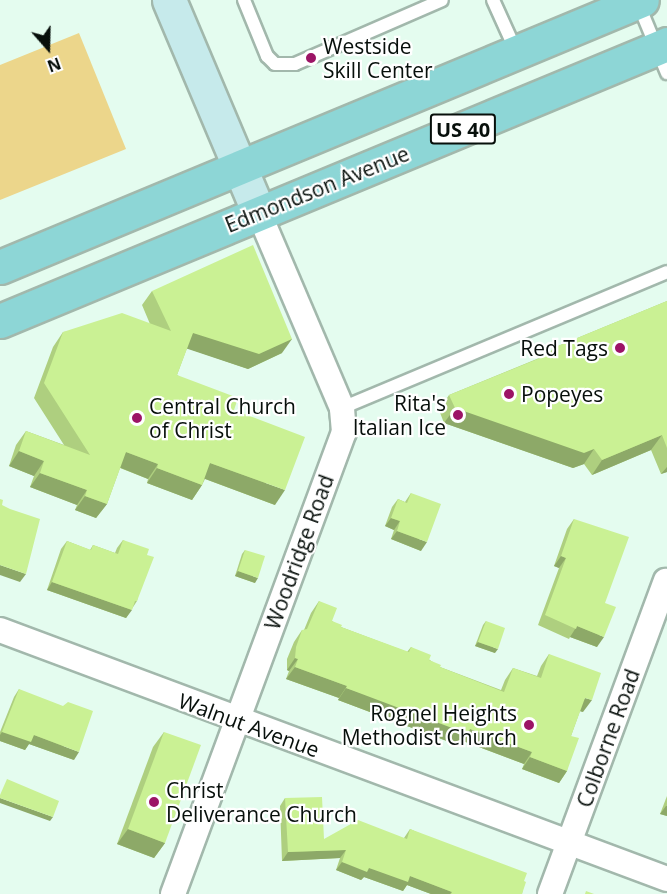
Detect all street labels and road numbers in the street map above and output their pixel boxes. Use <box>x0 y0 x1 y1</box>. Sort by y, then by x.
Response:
road number: US 40 <box>428 112 498 146</box>
street label: Edmondson Avenue <box>221 141 413 237</box>
street label: Woodridge Road <box>259 471 339 633</box>
street label: Colborne Road <box>571 665 645 811</box>
street label: Walnut Avenue <box>175 688 323 762</box>

